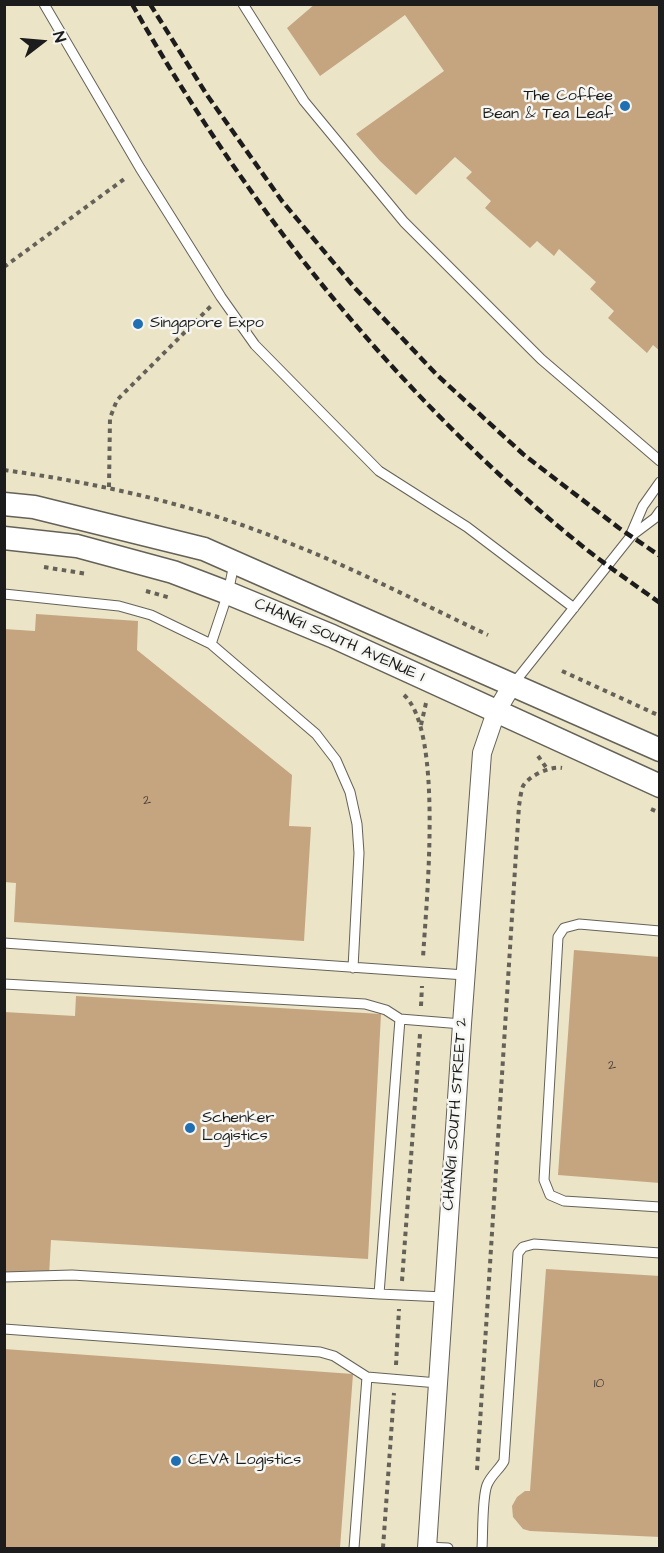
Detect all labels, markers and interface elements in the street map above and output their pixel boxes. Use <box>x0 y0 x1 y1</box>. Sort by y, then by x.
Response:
north arrow <box>12 12 72 72</box>
text: N <box>47 29 71 45</box>
place label: The Coffee Bean & Tea Leaf <box>483 87 613 125</box>
marker: The Coffee Bean & Tea Leaf <box>618 99 632 113</box>
place label: Singapore Expo <box>150 314 264 334</box>
marker: Singapore Expo <box>131 317 145 331</box>
street label: CHANGI SOUTH AVENUE 1 <box>251 595 427 687</box>
house number: 2 <box>143 793 151 809</box>
street label: CHANGI SOUTH STREET 2 <box>440 1017 472 1211</box>
house number: 2 <box>608 1058 616 1074</box>
place label: Schenker Logistics <box>202 1109 274 1147</box>
marker: Schenker Logistics <box>183 1121 197 1135</box>
house number: 10 <box>594 1376 604 1392</box>
place label: CEVA Logistics <box>188 1451 301 1471</box>
marker: CEVA Logistics <box>169 1454 183 1468</box>

